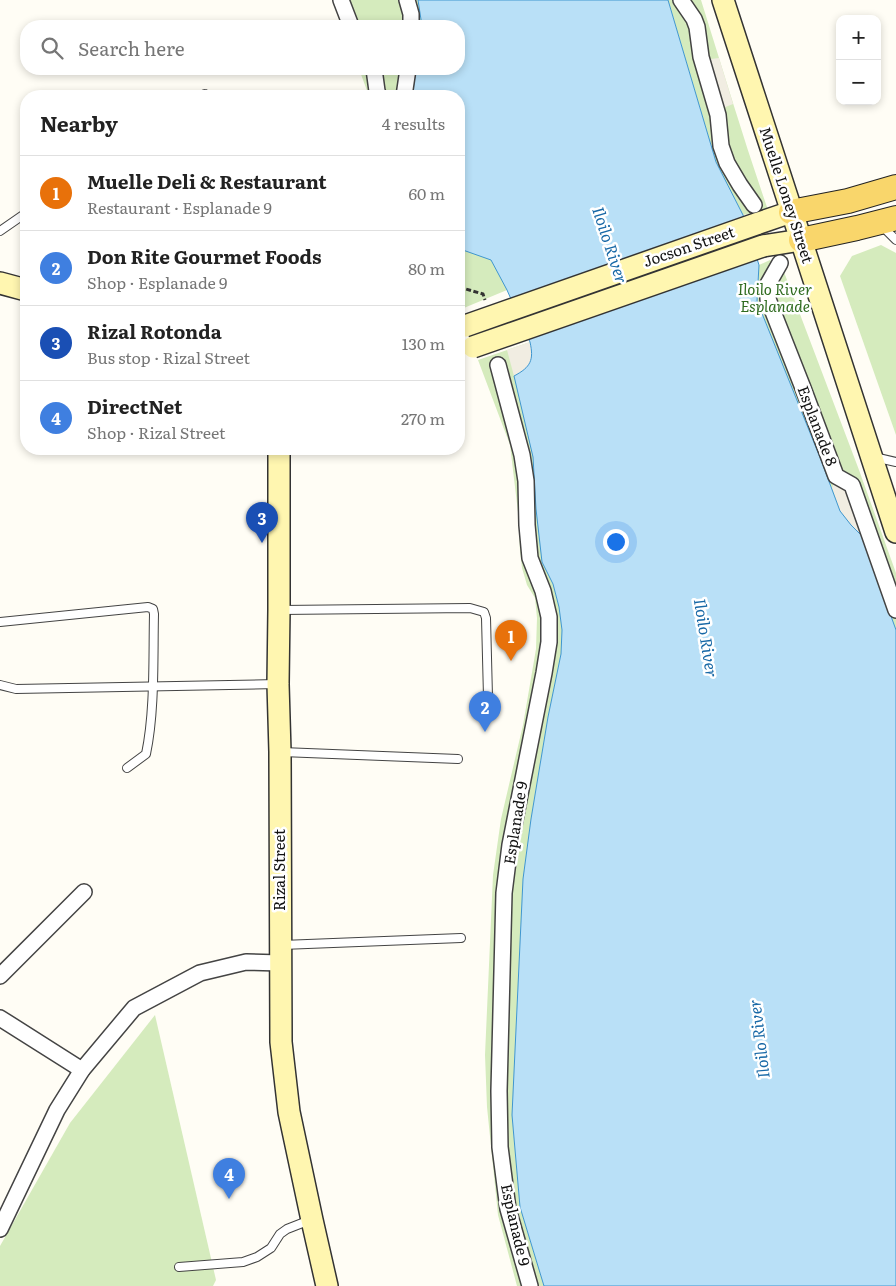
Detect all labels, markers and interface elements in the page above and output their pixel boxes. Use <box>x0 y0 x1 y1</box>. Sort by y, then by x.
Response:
map controls <box>836 15 881 105</box>
button: + <box>836 15 881 60</box>
search box <box>20 20 465 75</box>
icon: search <box>38 34 66 62</box>
text: Search here <box>78 34 185 62</box>
button: − <box>836 60 881 105</box>
text: Nearby <box>40 107 118 138</box>
text: 4 results <box>382 111 445 135</box>
street label: Muelle Loney Street <box>755 123 820 266</box>
text: Muelle Deli & Restaurant <box>87 167 327 195</box>
text: 1 <box>53 181 59 205</box>
text: 60 m <box>408 181 445 205</box>
text: Restaurant · Esplanade 9 <box>87 195 272 219</box>
water label: Iloilo River <box>587 203 635 286</box>
street label: Jocson Street <box>640 219 737 272</box>
text: Don Rite Gourmet Foods <box>87 242 322 270</box>
text: 2 <box>52 256 60 280</box>
text: 80 m <box>408 256 445 280</box>
text: Shop · Esplanade 9 <box>87 270 227 294</box>
park label: Iloilo River Esplanade <box>738 277 812 317</box>
text: Rizal Rotonda <box>87 317 222 345</box>
text: 3 <box>52 331 60 355</box>
text: 130 m <box>402 331 445 355</box>
text: Bus stop · Rizal Street <box>87 345 250 369</box>
street label: Esplanade 8 <box>793 382 844 469</box>
text: DirectNet <box>87 392 182 420</box>
text: 4 <box>51 406 61 430</box>
text: 270 m <box>401 406 445 430</box>
text: Shop · Rizal Street <box>87 420 226 444</box>
pin: 3 <box>246 502 278 543</box>
your location <box>603 529 629 555</box>
water label: Iloilo River <box>689 597 725 679</box>
pin: 1 <box>495 620 527 661</box>
pin: 2 <box>469 691 501 732</box>
street label: Esplanade 9 <box>497 779 532 866</box>
street label: Rizal Street <box>267 829 290 911</box>
water label: Iloilo River <box>741 998 775 1080</box>
pin: 4 <box>213 1158 245 1199</box>
street label: Esplanade 9 <box>496 1181 537 1268</box>

